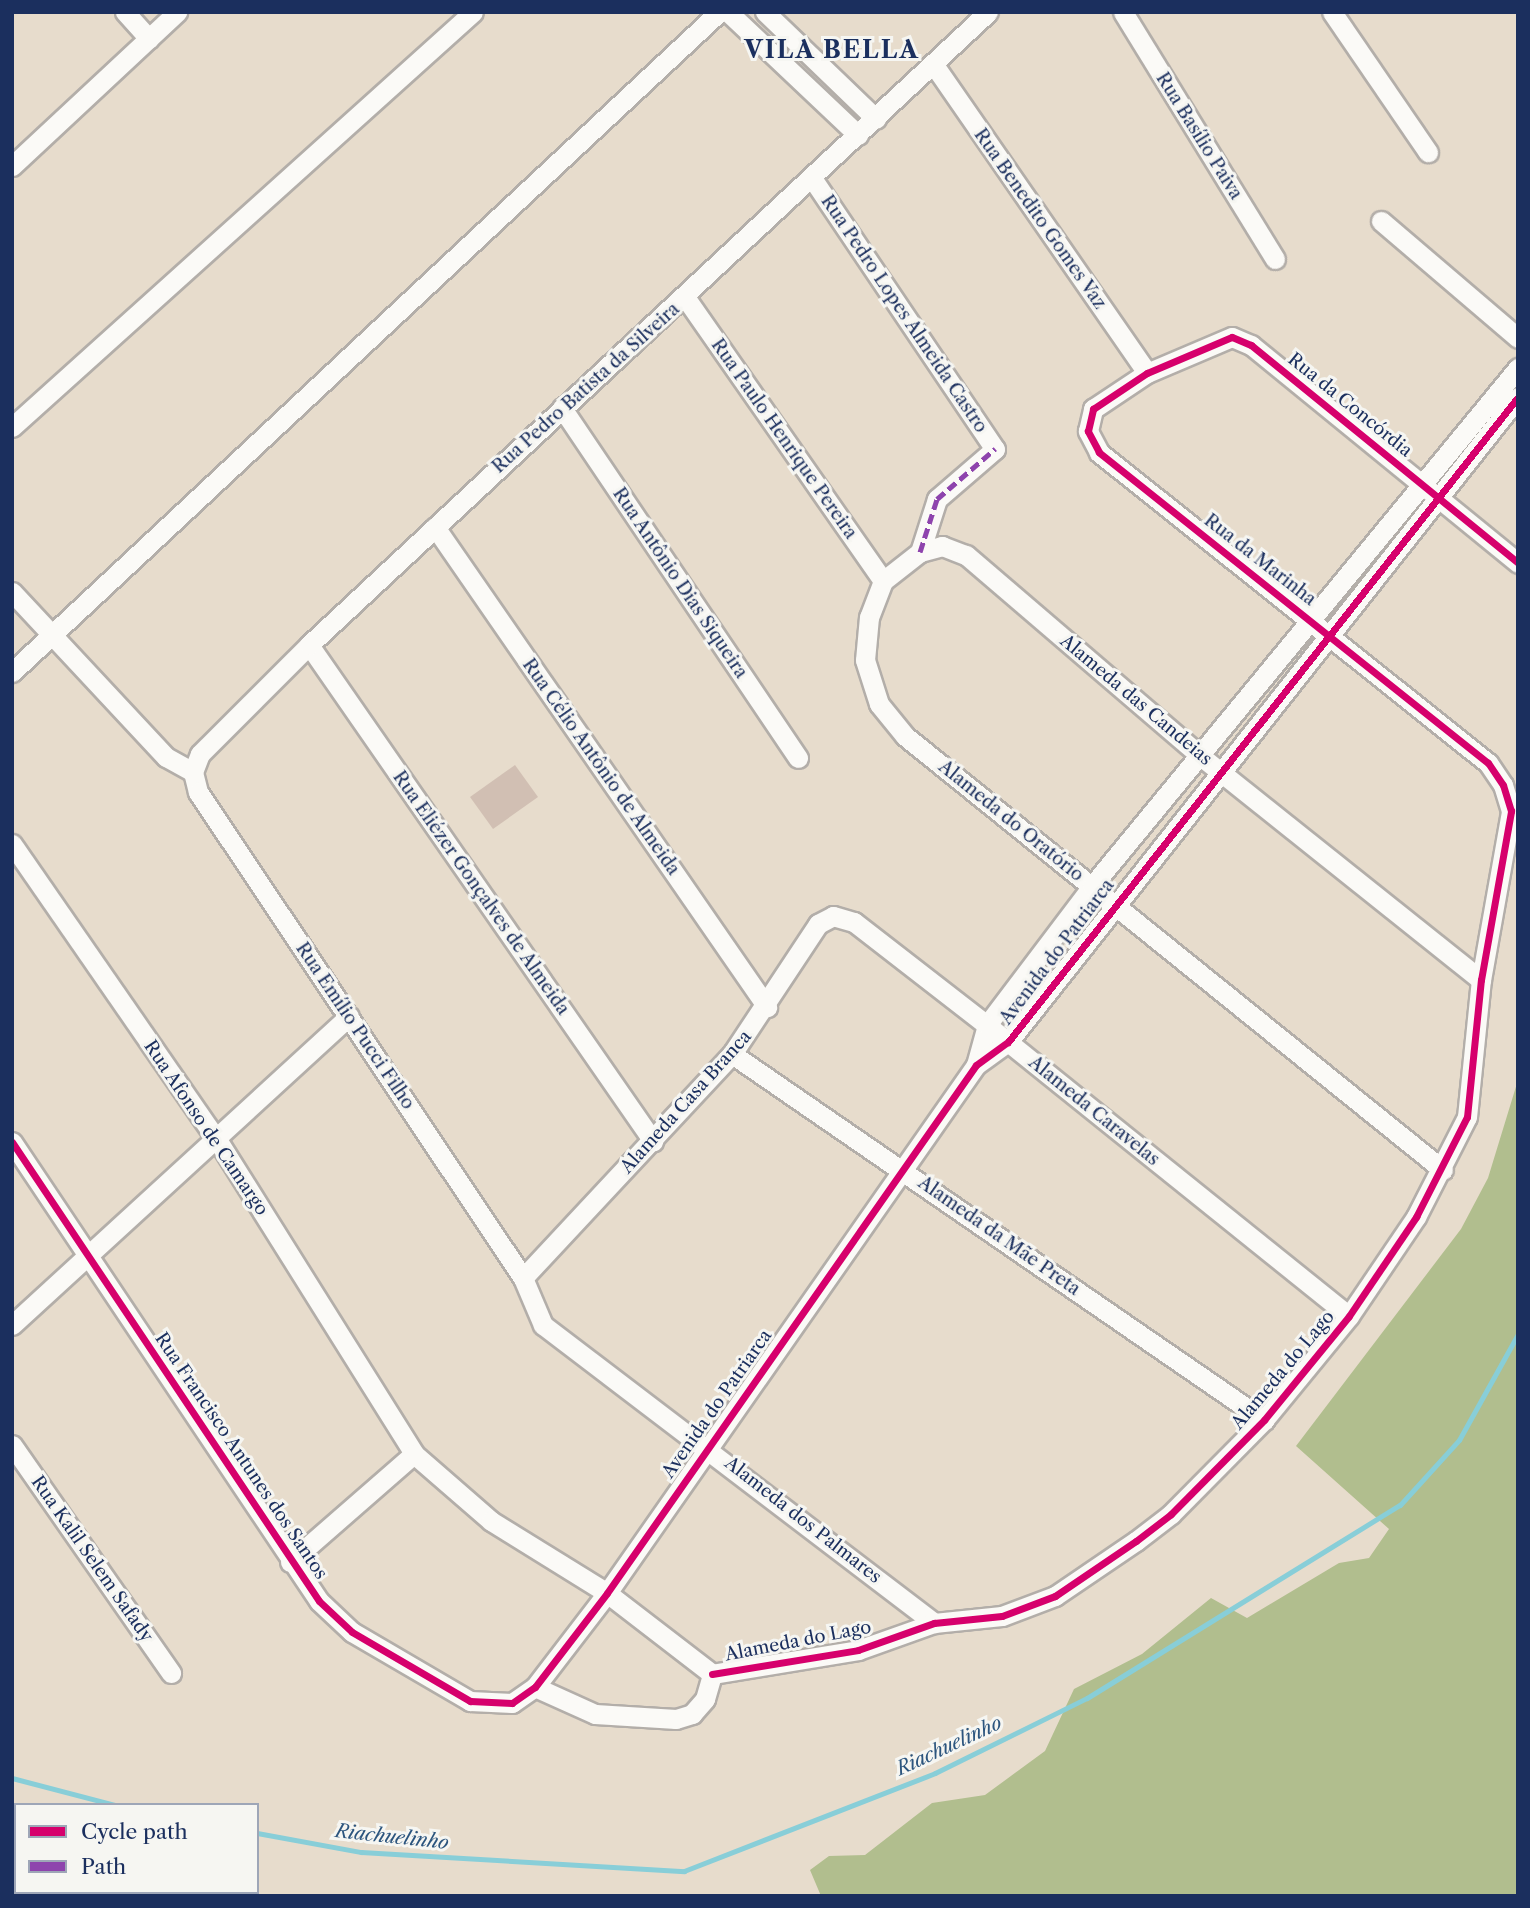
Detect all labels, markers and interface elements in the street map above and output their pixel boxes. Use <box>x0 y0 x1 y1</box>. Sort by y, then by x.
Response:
district label: VILA BELLA <box>745 36 919 64</box>
street label: Rua Basílio Paiva <box>1151 68 1247 204</box>
street label: Rua Benedito Gomes Vaz <box>969 124 1111 314</box>
street label: Rua Pedro Lopes Almeida Castro <box>816 191 992 437</box>
street label: Rua Pedro Batista da Silveira <box>488 298 684 478</box>
street label: Rua Paulo Henrique Pereira <box>706 335 862 543</box>
street label: Rua da Concórdia <box>1283 348 1417 462</box>
street label: Rua Antônio Dias Siqueira <box>608 483 752 683</box>
street label: Rua da Marinha <box>1200 509 1320 611</box>
street label: Alameda das Candeias <box>1056 630 1216 770</box>
street label: Rua Célio Antônio de Almeida <box>517 654 685 880</box>
street label: Alameda do Oratório <box>934 756 1088 886</box>
street label: Rua Eliézer Gonçalves de Almeida <box>388 766 574 1020</box>
street label: Avenida do Patriarca <box>995 875 1119 1029</box>
street label: Rua Emílio Pucci Filho <box>291 938 419 1114</box>
street label: Alameda Casa Branca <box>616 1026 756 1178</box>
street label: Rua Afonso de Camargo <box>139 1036 273 1220</box>
street label: Alameda Caravelas <box>1024 1052 1164 1170</box>
street label: Alameda da Mãe Preta <box>914 1172 1084 1300</box>
street label: Alameda do Lago <box>1227 1306 1339 1434</box>
street label: Avenida do Patriarca <box>657 1325 777 1483</box>
street label: Rua Francisco Antunes dos Santos <box>150 1328 332 1584</box>
street label: Alameda dos Palmares <box>720 1452 886 1588</box>
street label: Rua Kalil Selem Safady <box>26 1472 158 1646</box>
street label: Alameda do Lago <box>723 1616 873 1666</box>
water label: Riachuelinho <box>893 1712 1005 1780</box>
legend <box>14 1803 259 1894</box>
text: Cycle path <box>81 1819 188 1844</box>
water label: Riachuelinho <box>334 1820 450 1854</box>
text: Path <box>81 1854 126 1879</box>

